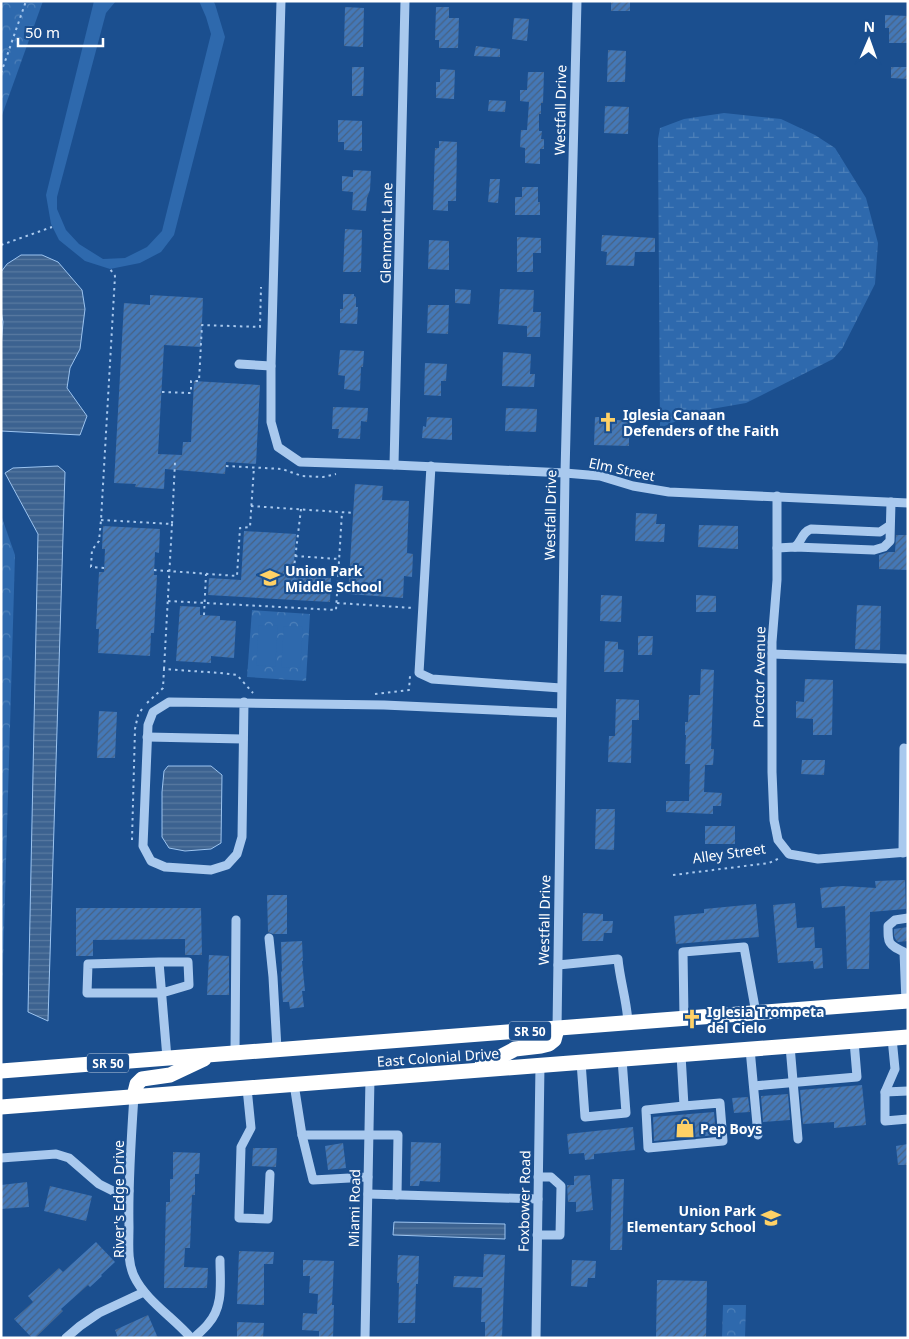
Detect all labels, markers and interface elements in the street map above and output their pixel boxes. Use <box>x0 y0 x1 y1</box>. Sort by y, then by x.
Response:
scale bar <box>18 15 102 47</box>
north arrow <box>844 15 894 65</box>
text: N <box>863 17 875 36</box>
text: 50 m <box>25 22 60 42</box>
street label: Westfall Drive <box>550 64 570 155</box>
street label: Glenmont Lane <box>376 182 396 284</box>
place label: Iglesia Canaan Defenders of the Faith <box>623 405 779 440</box>
church icon: Iglesia Canaan Defenders of the Faith <box>597 411 619 433</box>
street label: Elm Street <box>587 453 657 485</box>
street label: Westfall Drive <box>540 469 560 560</box>
place label: Union Park Middle School <box>285 561 382 596</box>
school or university icon: Union Park Middle School <box>259 567 281 589</box>
street label: Proctor Avenue <box>749 626 769 728</box>
street label: Alley Street <box>691 838 767 868</box>
street label: Westfall Drive <box>534 874 554 965</box>
place label: Iglesia Trompeta del Cielo <box>707 1002 825 1037</box>
church icon: Iglesia Trompeta del Cielo <box>681 1008 703 1030</box>
road number: SR 50 <box>509 1021 551 1040</box>
street label: East Colonial Drive <box>376 1043 500 1071</box>
road number: SR 50 <box>87 1054 129 1072</box>
shop icon: Pep Boys <box>674 1117 696 1139</box>
place label: Pep Boys <box>700 1119 762 1138</box>
street label: River's Edge Drive <box>109 1140 128 1258</box>
street label: Foxbower Road <box>514 1150 534 1252</box>
street label: Miami Road <box>344 1169 364 1247</box>
place label: Union Park Elementary School <box>626 1201 756 1236</box>
school or university icon: Union Park Elementary School <box>760 1207 782 1229</box>

